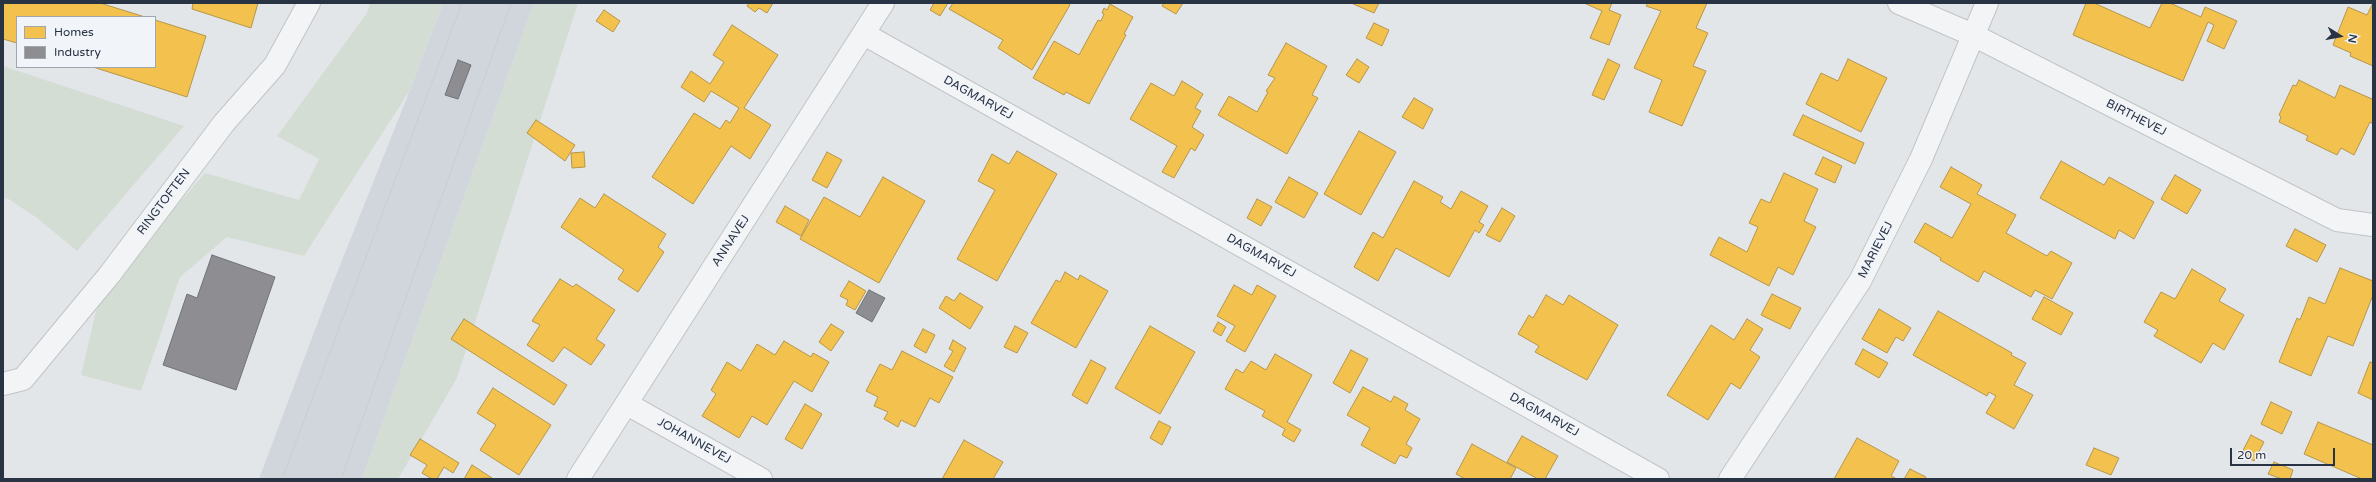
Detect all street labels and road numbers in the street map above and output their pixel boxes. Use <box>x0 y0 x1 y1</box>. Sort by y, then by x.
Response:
street label: DAGMARVEJ <box>941 73 1015 123</box>
street label: BIRTHEVEJ <box>2103 97 2169 139</box>
street label: RINGTOFTEN <box>134 166 194 238</box>
street label: ANNAVEJ <box>709 213 753 269</box>
street label: MARIEVEJ <box>1856 219 1896 281</box>
street label: DAGMARVEJ <box>1224 231 1298 281</box>
street label: DAGMARVEJ <box>1507 390 1581 440</box>
street label: JOHANNEVEJ <box>655 415 733 467</box>

